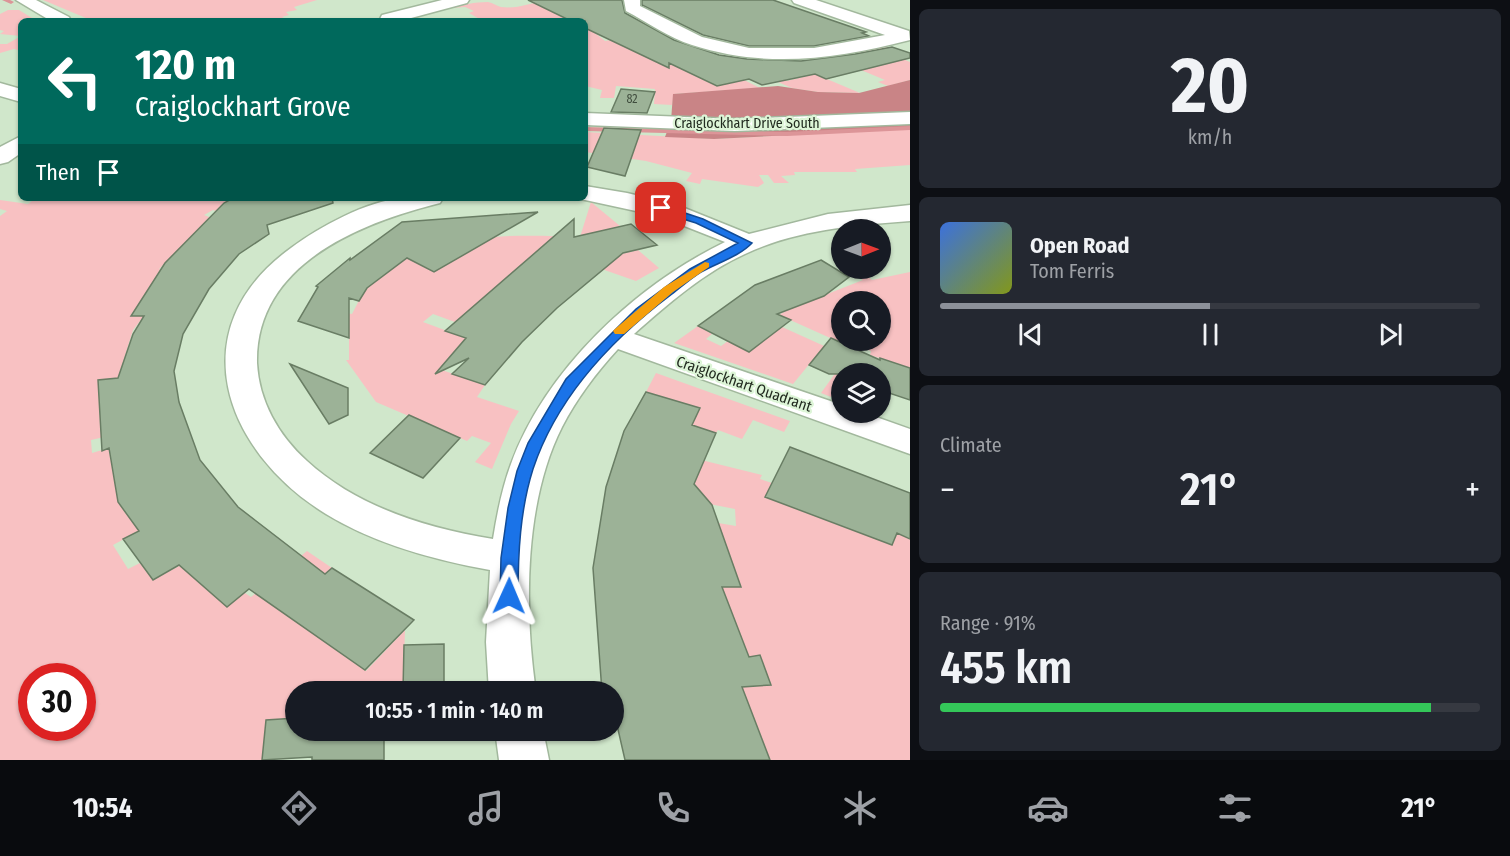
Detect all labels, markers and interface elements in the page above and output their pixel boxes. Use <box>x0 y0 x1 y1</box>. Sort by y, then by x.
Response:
text: 20 <box>1171 39 1249 133</box>
text: 120 m <box>135 40 236 90</box>
icon: left <box>36 42 114 120</box>
text: Craiglockhart Grove <box>135 91 351 123</box>
house number: 82 <box>626 92 638 106</box>
street label: Craiglockhart Drive South <box>674 115 820 132</box>
text: km/h <box>1188 125 1232 149</box>
icon: arrive <box>92 156 125 189</box>
text: Then <box>36 159 80 186</box>
pin <box>635 182 686 233</box>
icon: arrive <box>644 191 677 224</box>
north arrow <box>831 219 891 279</box>
map controls <box>831 219 891 423</box>
text: Open Road <box>1030 232 1130 259</box>
text: Tom Ferris <box>1030 259 1114 283</box>
button: search <box>831 291 891 351</box>
icon: previous <box>1014 318 1047 351</box>
icon: pause <box>1194 318 1227 351</box>
icon: next <box>1374 318 1407 351</box>
street label: Craiglockhart Quadrant <box>674 352 814 416</box>
button: layers <box>831 363 891 423</box>
text: Climate <box>940 433 1002 457</box>
text: 21° <box>1180 463 1240 517</box>
text: − <box>940 470 955 510</box>
text: + <box>1465 470 1480 510</box>
position arrow <box>477 564 541 628</box>
text: Range · 91% <box>940 611 1036 635</box>
text: 455 km <box>940 641 1072 695</box>
speed limit sign: 30 <box>18 663 96 741</box>
text: 10:55 · 1 min · 140 m <box>366 697 543 724</box>
icon: directions <box>278 787 320 829</box>
icon: music <box>465 787 507 829</box>
icon: phone <box>652 787 694 829</box>
icon: climate <box>839 787 881 829</box>
icon: car <box>1027 787 1069 829</box>
icon: filters <box>1214 787 1256 829</box>
text: 10:54 <box>73 792 132 824</box>
text: 21° <box>1401 792 1437 824</box>

